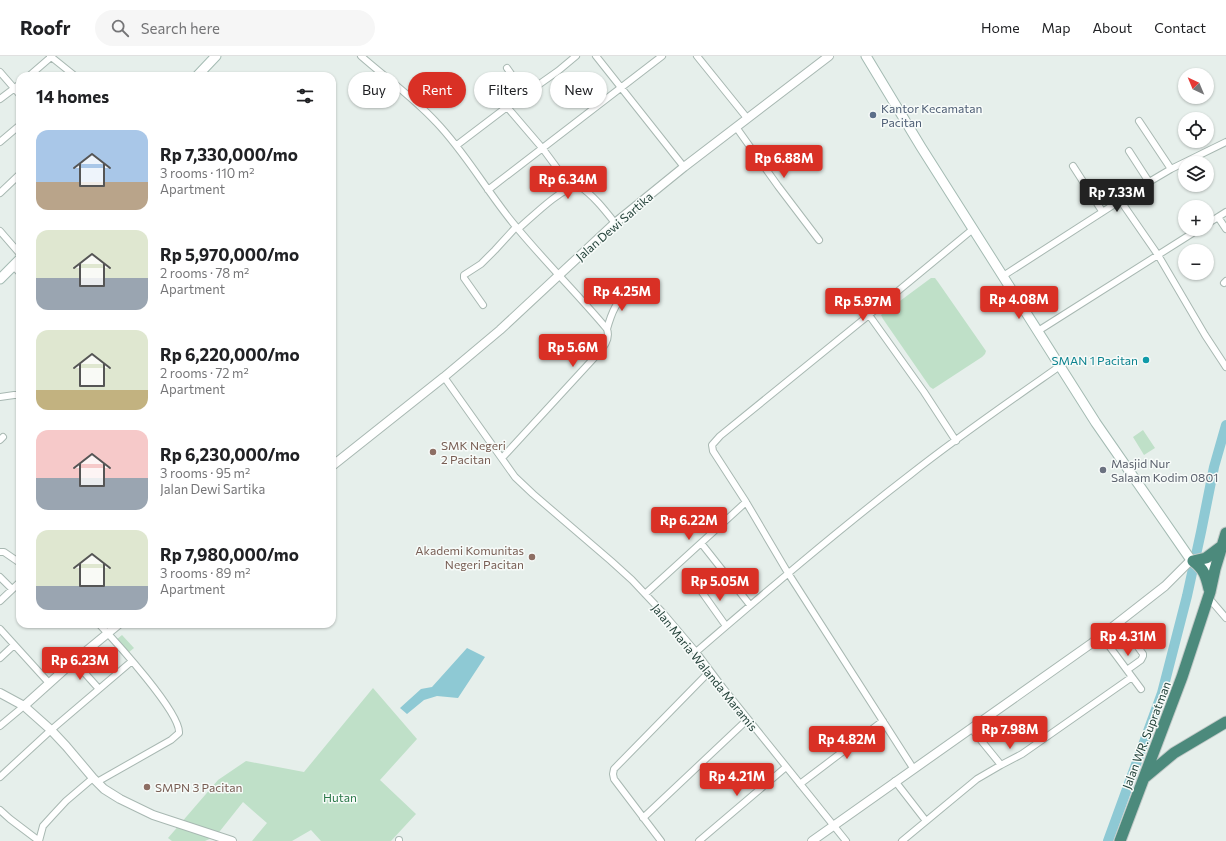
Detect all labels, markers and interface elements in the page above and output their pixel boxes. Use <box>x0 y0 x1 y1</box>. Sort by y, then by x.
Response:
search box <box>95 10 375 46</box>
text: Roofr <box>20 16 71 39</box>
icon: search <box>109 17 131 39</box>
text: Search here <box>141 19 220 37</box>
text: Home <box>981 19 1020 36</box>
text: Map <box>1042 19 1070 36</box>
text: About <box>1092 19 1132 36</box>
text: Contact <box>1154 19 1206 36</box>
north arrow <box>1178 68 1214 104</box>
map controls <box>1178 68 1214 280</box>
chip: Buy <box>348 72 400 108</box>
chip: Rent <box>408 72 466 108</box>
chip: Filters <box>474 72 542 108</box>
chip: New <box>550 72 607 108</box>
icon: filters <box>294 85 316 107</box>
text: 14 homes <box>36 86 109 107</box>
place label: Kantor Kecamatan Pacitan <box>881 101 982 129</box>
marker: Kantor Kecamatan Pacitan <box>868 110 878 120</box>
button: locate <box>1178 112 1214 148</box>
text: Rp 7,330,000/mo <box>160 144 298 165</box>
pin: Rp 6.88M <box>743 145 825 179</box>
icon: home <box>68 146 116 194</box>
text: Rp 6.88M <box>755 150 813 166</box>
button: layers <box>1178 156 1214 192</box>
text: 3 rooms · 110 m² <box>160 165 254 181</box>
pin: Rp 6.34M <box>527 166 609 200</box>
text: Rp 6.34M <box>539 171 597 187</box>
pin: Rp 7.33M <box>1076 179 1158 213</box>
text: Apartment <box>160 181 225 197</box>
text: Rp 7.33M <box>1089 184 1145 200</box>
street label: Jalan Dewi Sartika <box>573 189 656 264</box>
button: + <box>1178 200 1214 236</box>
text: Rp 5,970,000/mo <box>160 244 299 265</box>
button: − <box>1178 244 1214 280</box>
icon: home <box>68 246 116 294</box>
text: 2 rooms · 78 m² <box>160 265 249 281</box>
pin: Rp 4.25M <box>581 278 663 312</box>
text: Apartment <box>160 281 225 297</box>
text: Rp 4.25M <box>593 283 651 299</box>
pin: Rp 4.08M <box>978 286 1060 320</box>
pin: Rp 5.97M <box>822 288 904 322</box>
text: Rp 4.08M <box>989 291 1049 307</box>
text: Rp 5.97M <box>834 293 892 309</box>
pin: Rp 5.6M <box>536 334 610 368</box>
text: Rp 5.6M <box>548 339 598 355</box>
text: Rp 6,220,000/mo <box>160 344 300 365</box>
icon: home <box>68 346 116 394</box>
place label: SMAN 1 Pacitan <box>1052 353 1138 367</box>
marker: SMAN 1 Pacitan <box>1141 355 1151 365</box>
text: 2 rooms · 72 m² <box>160 365 249 381</box>
text: Apartment <box>160 381 225 397</box>
place label: SMK Negeri 2 Pacitan <box>441 438 506 466</box>
text: Rp 6,230,000/mo <box>160 444 300 465</box>
icon: home <box>68 446 116 494</box>
marker: SMK Negeri 2 Pacitan <box>428 447 438 457</box>
place label: Masjid Nur Salaam Kodim 0801 <box>1111 456 1218 484</box>
text: 3 rooms · 95 m² <box>160 465 250 481</box>
marker: Masjid Nur Salaam Kodim 0801 <box>1098 465 1108 475</box>
text: Jalan Dewi Sartika <box>160 481 265 497</box>
pin: Rp 6.22M <box>648 507 730 541</box>
text: Rp 6.22M <box>660 512 718 528</box>
place label: Akademi Komunitas Negeri Pacitan <box>415 543 524 571</box>
text: Rp 7,980,000/mo <box>160 544 299 565</box>
icon: home <box>68 546 116 594</box>
marker: Akademi Komunitas Negeri Pacitan <box>527 552 537 562</box>
text: 3 rooms · 89 m² <box>160 565 251 581</box>
pin: Rp 5.05M <box>679 568 761 602</box>
text: Rp 5.05M <box>691 573 749 589</box>
text: Apartment <box>160 581 225 597</box>
street label: Jalan Maria Walanda Maramis <box>649 601 761 734</box>
pin: Rp 4.31M <box>1087 623 1169 657</box>
text: Rp 4.31M <box>1100 628 1156 644</box>
pin: Rp 6.23M <box>39 647 121 681</box>
text: Rp 6.23M <box>51 652 109 668</box>
street label: Jalan WR. Supratman <box>1119 679 1174 791</box>
pin: Rp 7.98M <box>969 716 1051 750</box>
text: Rp 7.98M <box>981 721 1039 737</box>
pin: Rp 4.82M <box>806 726 888 760</box>
text: Rp 4.82M <box>818 731 876 747</box>
pin: Rp 4.21M <box>696 763 778 797</box>
text: Rp 4.21M <box>709 768 765 784</box>
place label: SMPN 3 Pacitan <box>155 780 242 794</box>
marker: SMPN 3 Pacitan <box>142 782 152 792</box>
park label: Hutan <box>323 790 357 804</box>

